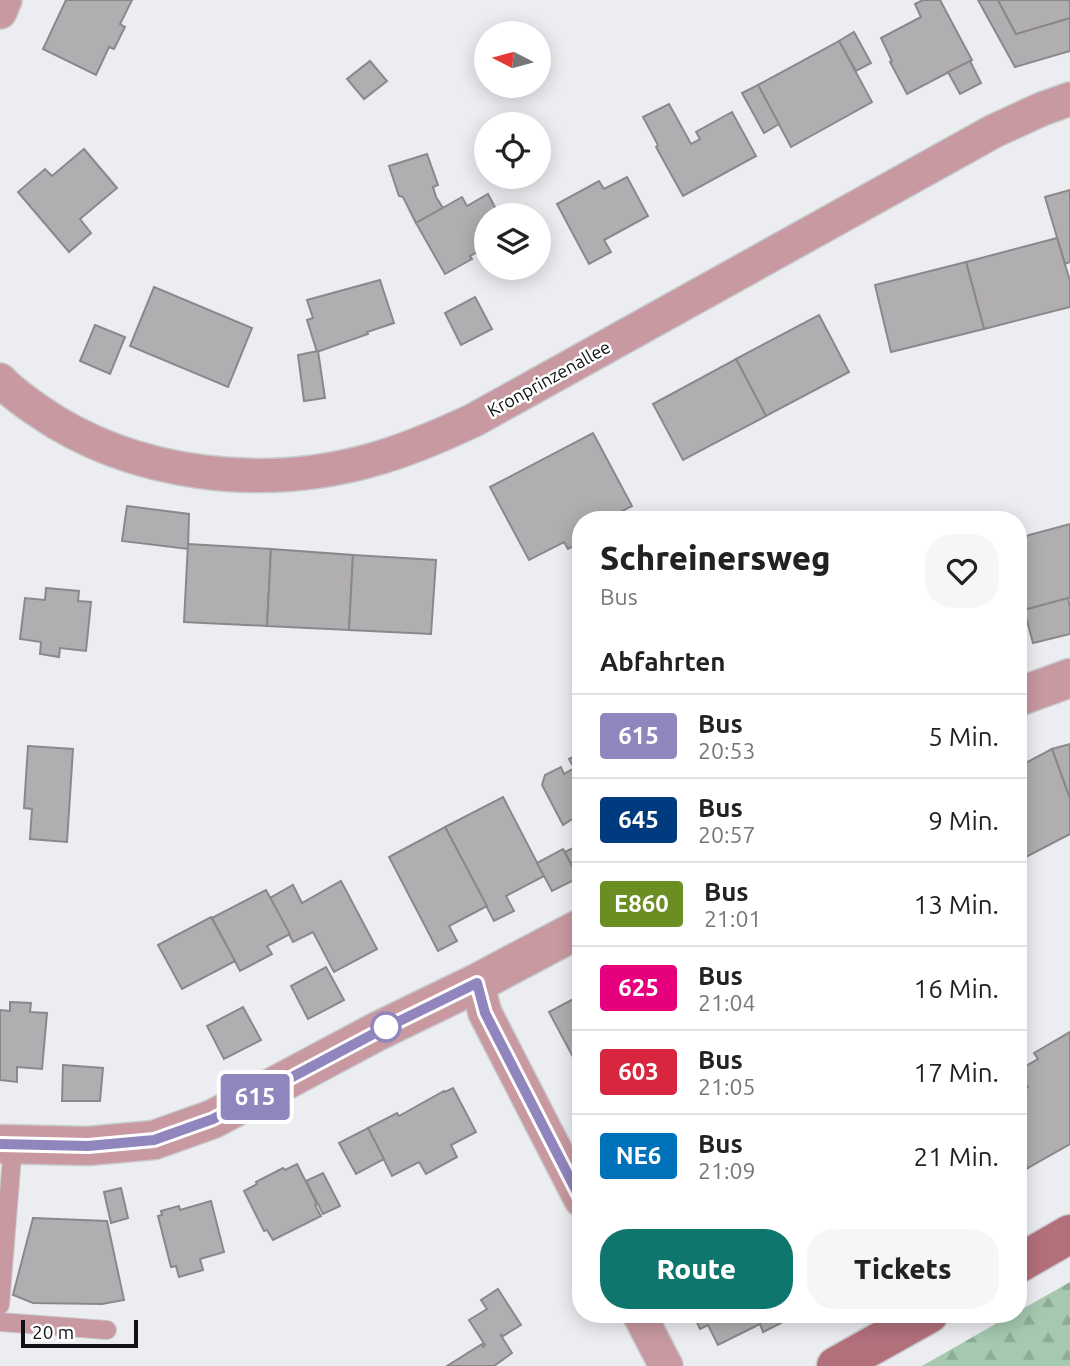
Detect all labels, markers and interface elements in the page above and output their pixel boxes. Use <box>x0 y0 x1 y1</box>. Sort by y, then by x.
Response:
north arrow <box>474 21 551 98</box>
map controls <box>474 21 551 280</box>
button: locate <box>474 112 551 189</box>
button: layers <box>474 203 551 280</box>
street label: Kronprinzenallee <box>484 336 613 420</box>
button: heart <box>925 534 999 608</box>
text: Schreinersweg <box>600 539 831 576</box>
text: Bus <box>600 584 638 609</box>
text: Abfahrten <box>600 647 725 676</box>
text: Bus <box>698 709 743 738</box>
text: 615 <box>618 722 659 749</box>
text: 5 Min. <box>928 722 999 751</box>
text: 20:53 <box>698 738 756 763</box>
text: Bus <box>698 793 743 822</box>
text: 645 <box>618 806 659 833</box>
text: 9 Min. <box>928 806 999 835</box>
text: 20:57 <box>698 822 756 847</box>
text: Bus <box>704 877 749 906</box>
text: E860 <box>614 890 669 917</box>
text: 13 Min. <box>914 890 999 919</box>
text: 21:01 <box>704 906 761 931</box>
text: Bus <box>698 961 743 990</box>
text: 625 <box>618 974 659 1001</box>
text: 16 Min. <box>914 974 999 1003</box>
text: 21:04 <box>698 990 756 1015</box>
unlabelled marker <box>371 1012 401 1042</box>
text: Bus <box>698 1045 743 1074</box>
text: 603 <box>618 1058 659 1085</box>
text: 17 Min. <box>914 1058 999 1087</box>
line badge: 615 <box>215 1074 295 1120</box>
text: 21:05 <box>698 1074 756 1099</box>
text: 615 <box>235 1083 275 1110</box>
text: Bus <box>698 1129 743 1158</box>
text: NE6 <box>616 1142 661 1169</box>
text: 21 Min. <box>914 1142 999 1171</box>
text: 21:09 <box>698 1158 756 1183</box>
button: Route <box>600 1229 793 1309</box>
button: Tickets <box>807 1229 999 1309</box>
scale bar <box>21 1317 138 1349</box>
text: 20 m <box>32 1321 74 1343</box>

